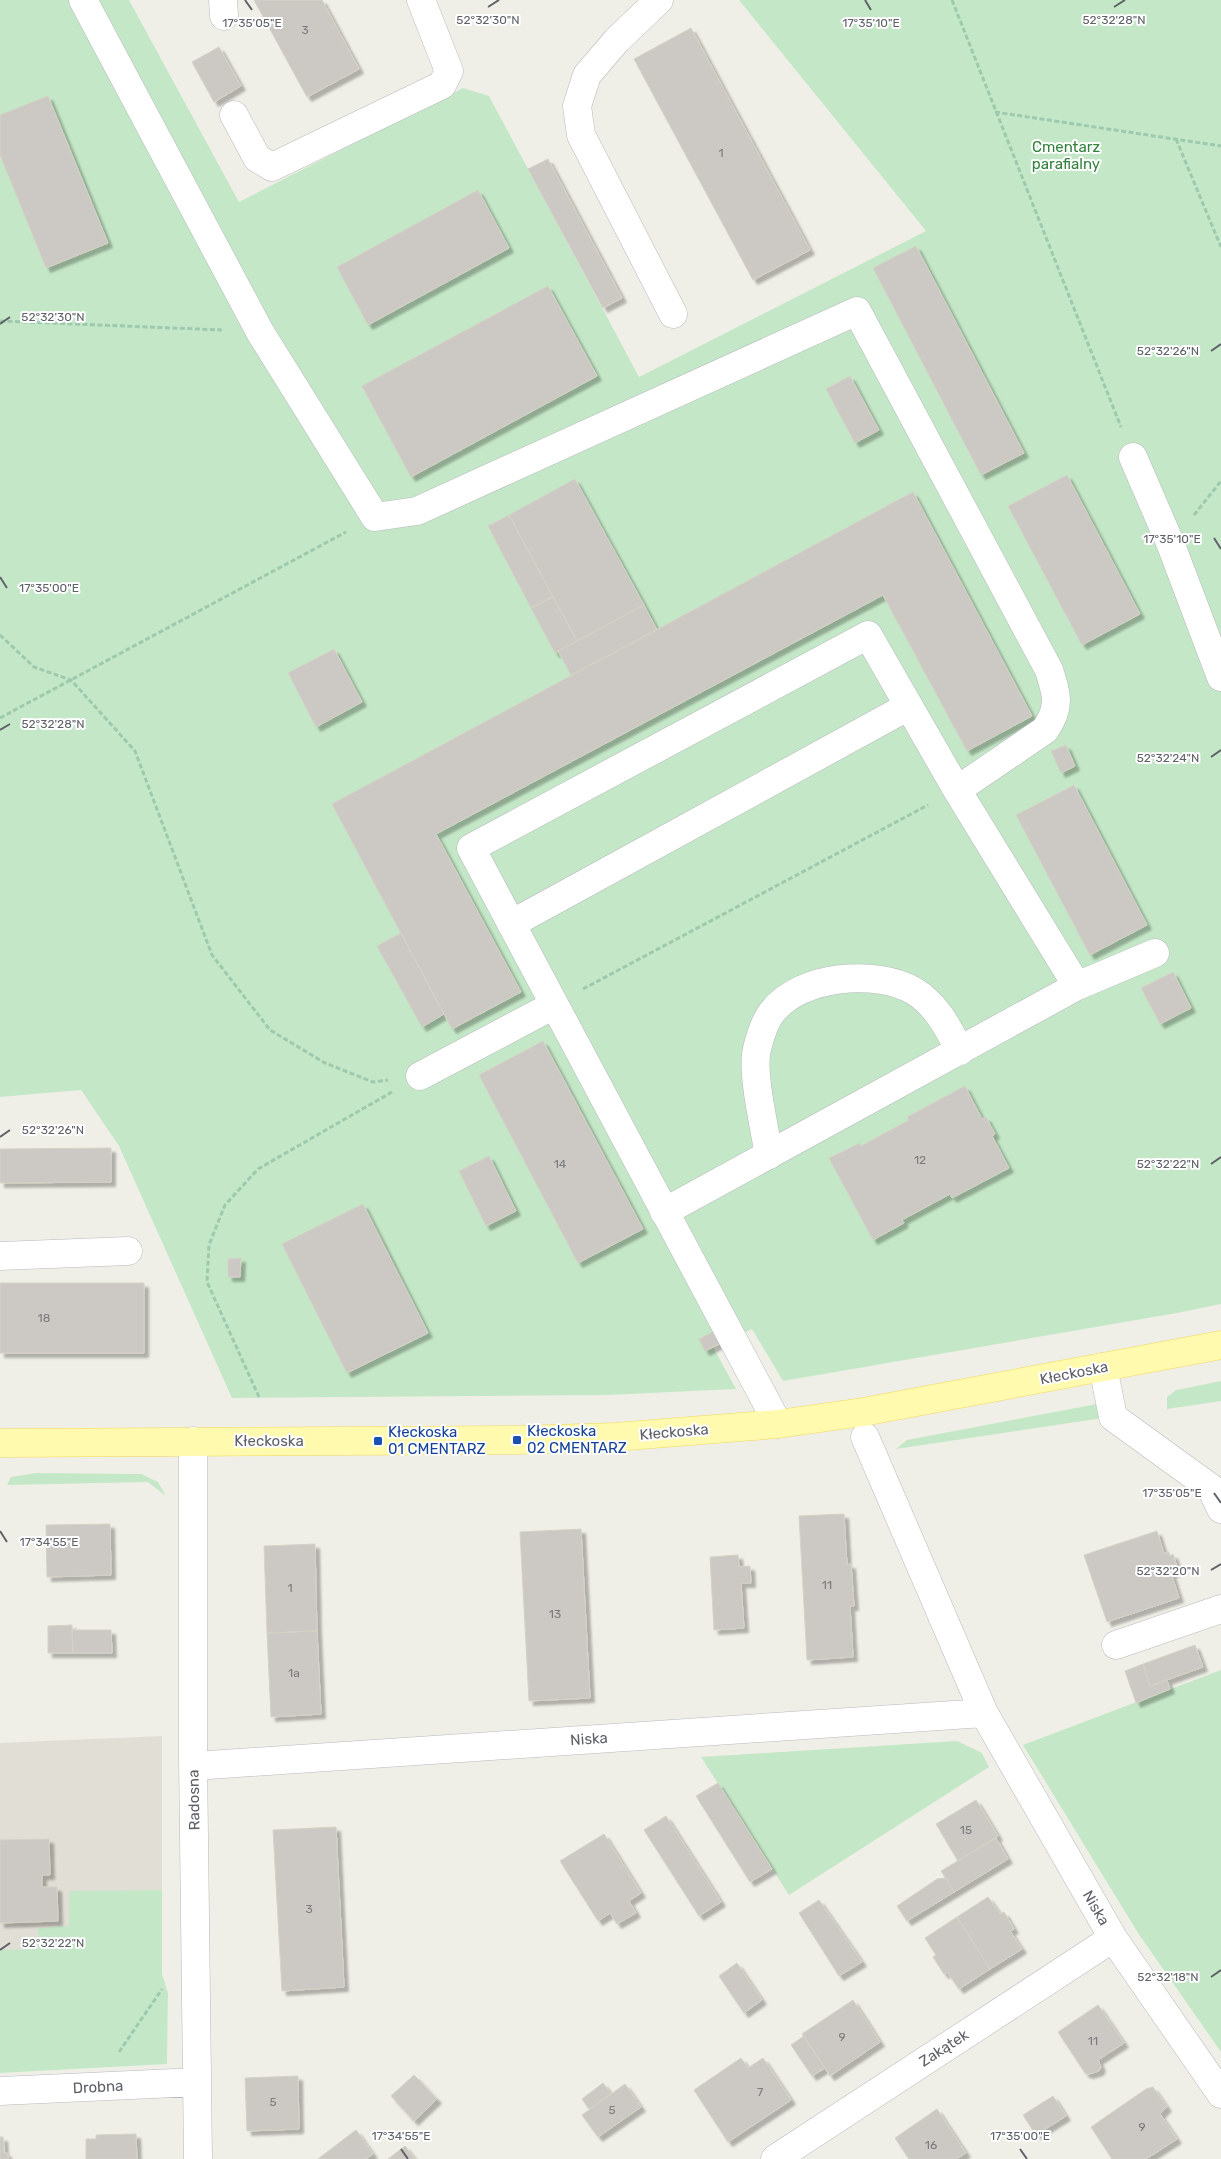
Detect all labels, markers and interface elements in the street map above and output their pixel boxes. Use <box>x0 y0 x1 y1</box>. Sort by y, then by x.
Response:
text: 52°32'30"N <box>456 13 520 27</box>
text: 52°32'28"N <box>1082 13 1146 27</box>
text: 17°35'05"E <box>222 16 282 30</box>
text: 17°35'10"E <box>842 16 900 30</box>
house number: 3 <box>301 23 309 37</box>
park label: Cmentarz parafialny <box>1032 138 1100 173</box>
house number: 1 <box>718 146 724 160</box>
text: 52°32'30"N <box>21 310 85 324</box>
text: 52°32'26"N <box>1137 344 1199 358</box>
text: 17°35'10"E <box>1143 532 1201 546</box>
text: 17°35'00"E <box>19 581 79 595</box>
text: 52°32'28"N <box>21 717 85 731</box>
text: 52°32'24"N <box>1137 751 1199 765</box>
text: 52°32'26"N <box>22 1123 84 1137</box>
house number: 12 <box>914 1153 926 1167</box>
house number: 14 <box>554 1157 567 1171</box>
text: 52°32'22"N <box>1137 1157 1199 1171</box>
house number: 18 <box>38 1311 50 1325</box>
street label: Kłeckoska <box>1038 1358 1110 1388</box>
street label: Kłeckoska <box>639 1420 709 1444</box>
place label: Kłeckoska 02 CMENTARZ <box>527 1422 627 1457</box>
place label: Kłeckoska 01 CMENTARZ <box>388 1423 486 1458</box>
street label: Kłeckoska <box>234 1432 304 1450</box>
marker: Kłeckoska 02 CMENTARZ <box>511 1434 523 1446</box>
marker: Kłeckoska 01 CMENTARZ <box>372 1435 384 1447</box>
text: 17°35'05"E <box>1142 1486 1202 1500</box>
text: 17°34'55"E <box>20 1535 78 1549</box>
text: 52°32'20"N <box>1136 1564 1200 1578</box>
house number: 11 <box>822 1578 832 1592</box>
house number: 1 <box>287 1581 293 1595</box>
house number: 13 <box>549 1607 561 1621</box>
house number: 1a <box>288 1666 300 1680</box>
street label: Niska <box>570 1729 608 1749</box>
street label: Radosna <box>184 1770 204 1830</box>
house number: 15 <box>960 1823 972 1837</box>
street label: Niska <box>1079 1887 1113 1929</box>
house number: 3 <box>305 1902 313 1916</box>
text: 52°32'22"N <box>22 1936 84 1950</box>
text: 52°32'18"N <box>1137 1970 1199 1984</box>
street label: Zakątek <box>916 2025 972 2071</box>
house number: 9 <box>838 2030 846 2044</box>
house number: 11 <box>1088 2034 1098 2048</box>
street label: Drobna <box>72 2077 124 2097</box>
house number: 7 <box>757 2085 763 2099</box>
house number: 5 <box>269 2095 277 2109</box>
house number: 5 <box>608 2103 616 2117</box>
house number: 9 <box>1138 2120 1146 2134</box>
text: 17°34'55"E <box>372 2129 430 2143</box>
text: 17°35'00"E <box>990 2129 1050 2143</box>
house number: 16 <box>925 2138 937 2152</box>

